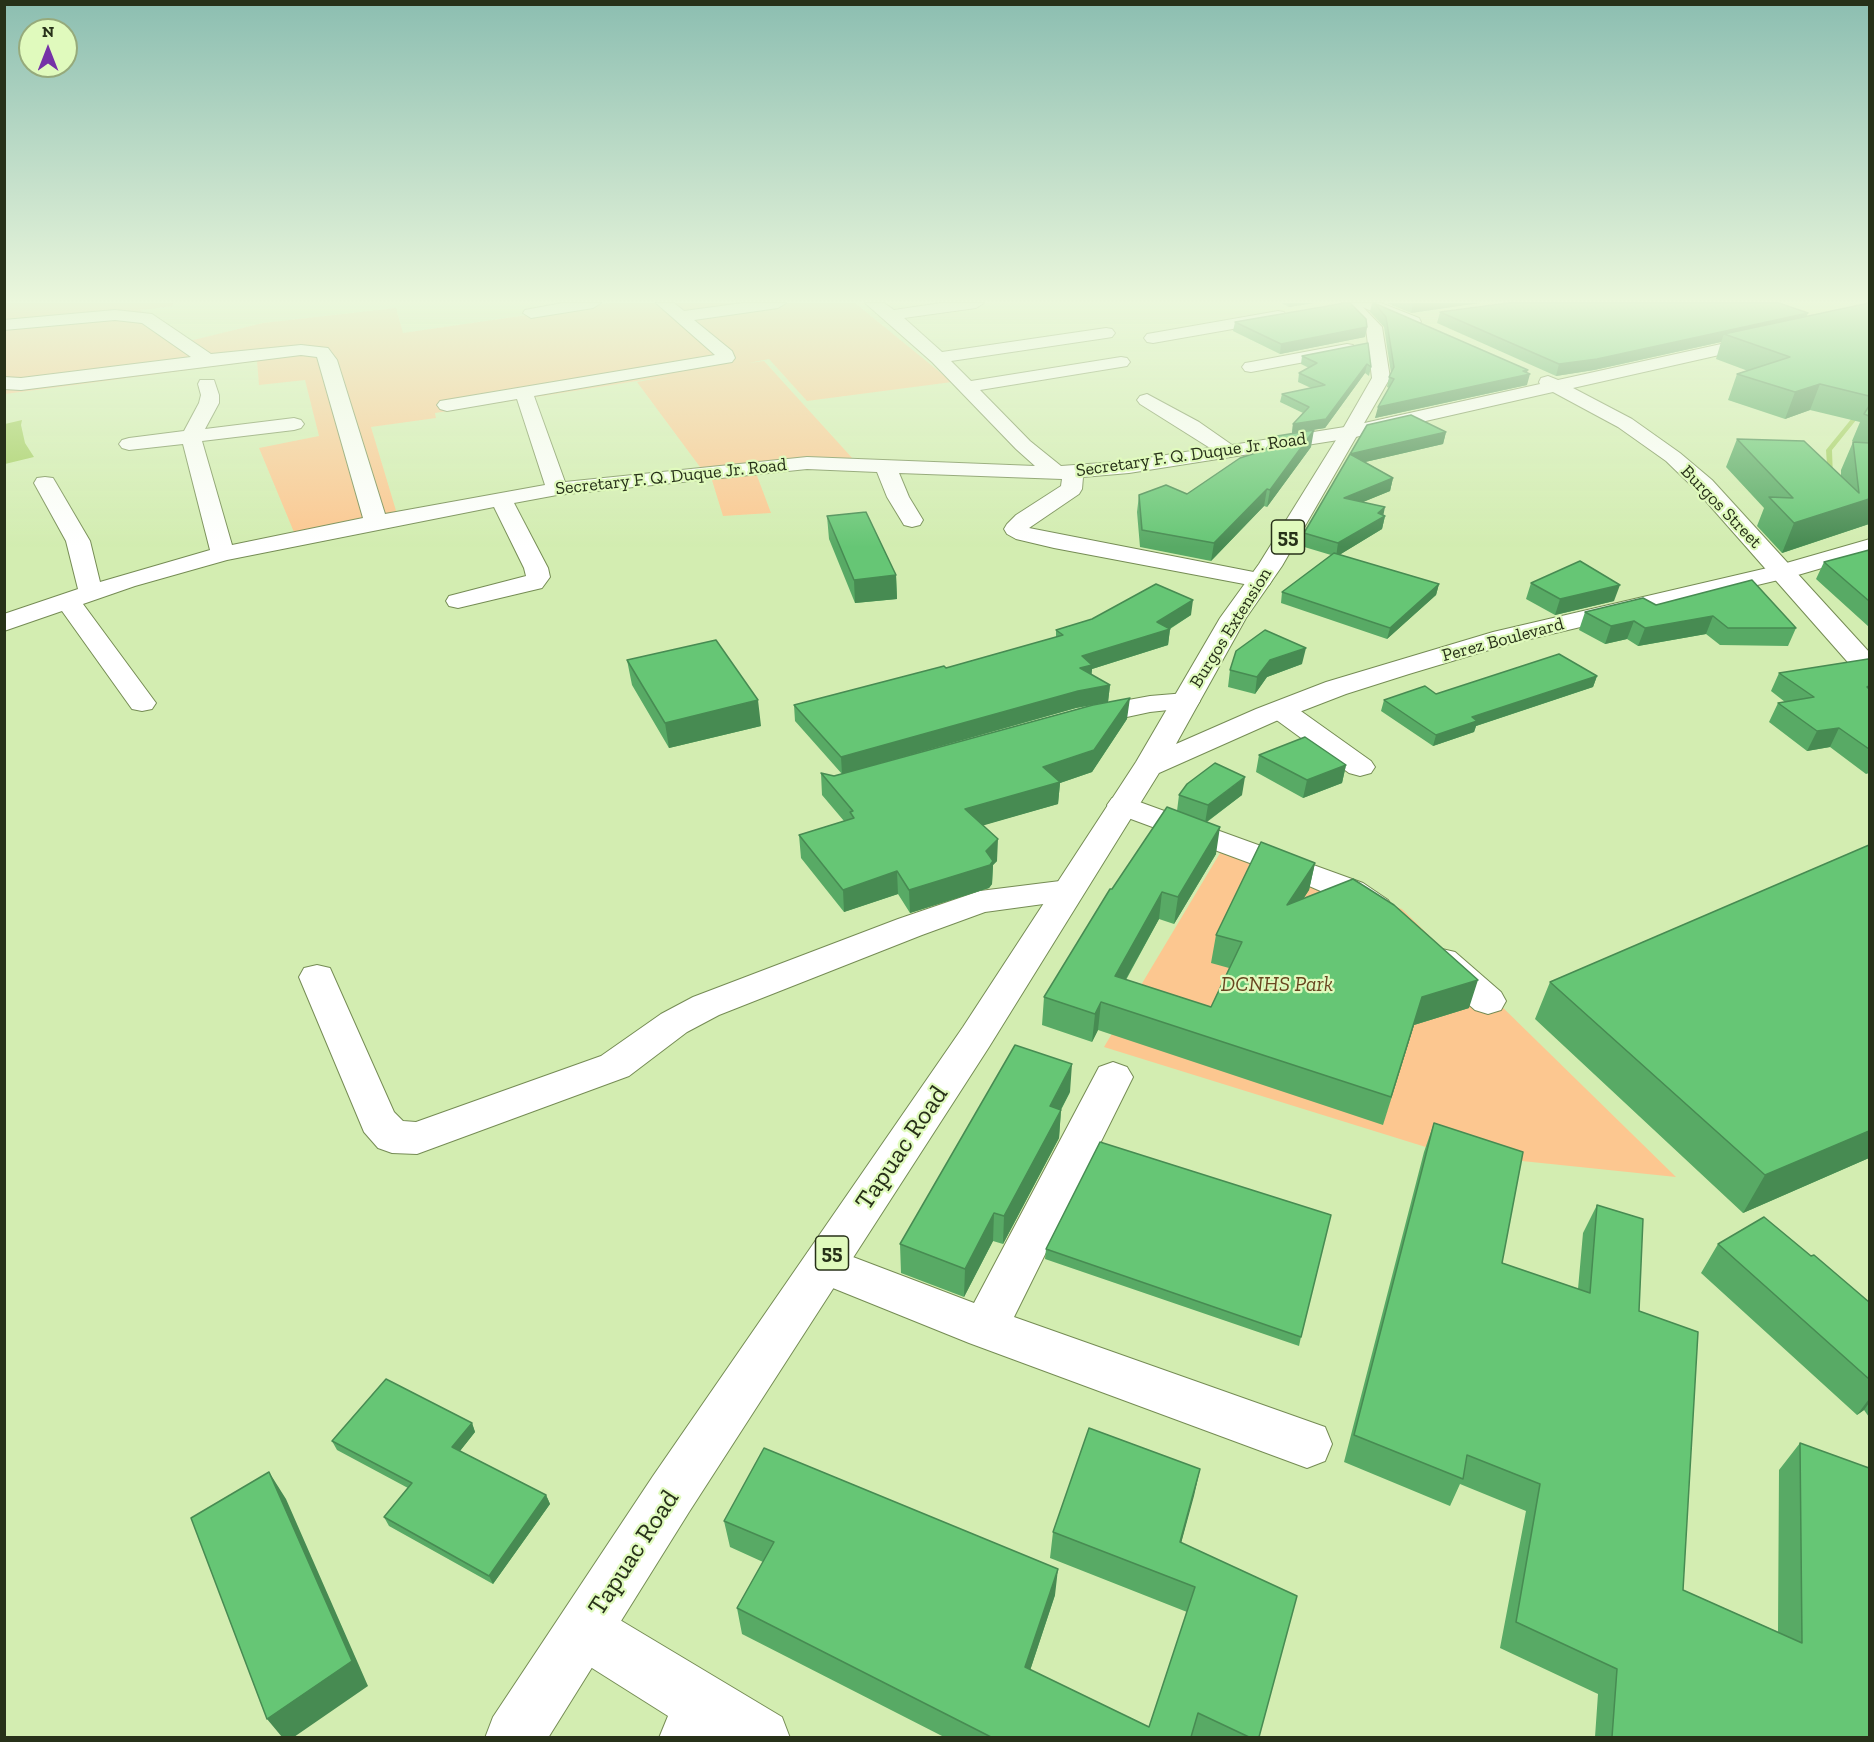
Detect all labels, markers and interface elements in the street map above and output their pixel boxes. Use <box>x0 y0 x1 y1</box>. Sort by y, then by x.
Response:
north arrow <box>18 18 78 78</box>
text: N <box>42 22 54 41</box>
street label: Secretary F. Q. Duque Jr. Road <box>1074 428 1308 482</box>
street label: Secretary F. Q. Duque Jr. Road <box>554 454 788 500</box>
street label: Burgos Street <box>1676 461 1766 553</box>
road number: 55 <box>1272 520 1304 554</box>
street label: Burgos Extension <box>1185 564 1277 692</box>
street label: Perez Boulevard <box>1440 613 1566 667</box>
park label: DCNHS Park <box>1221 972 1333 998</box>
street label: Tapuac Road <box>849 1080 955 1216</box>
road number: 55 <box>816 1236 848 1270</box>
street label: Tapuac Road <box>582 1484 686 1622</box>

